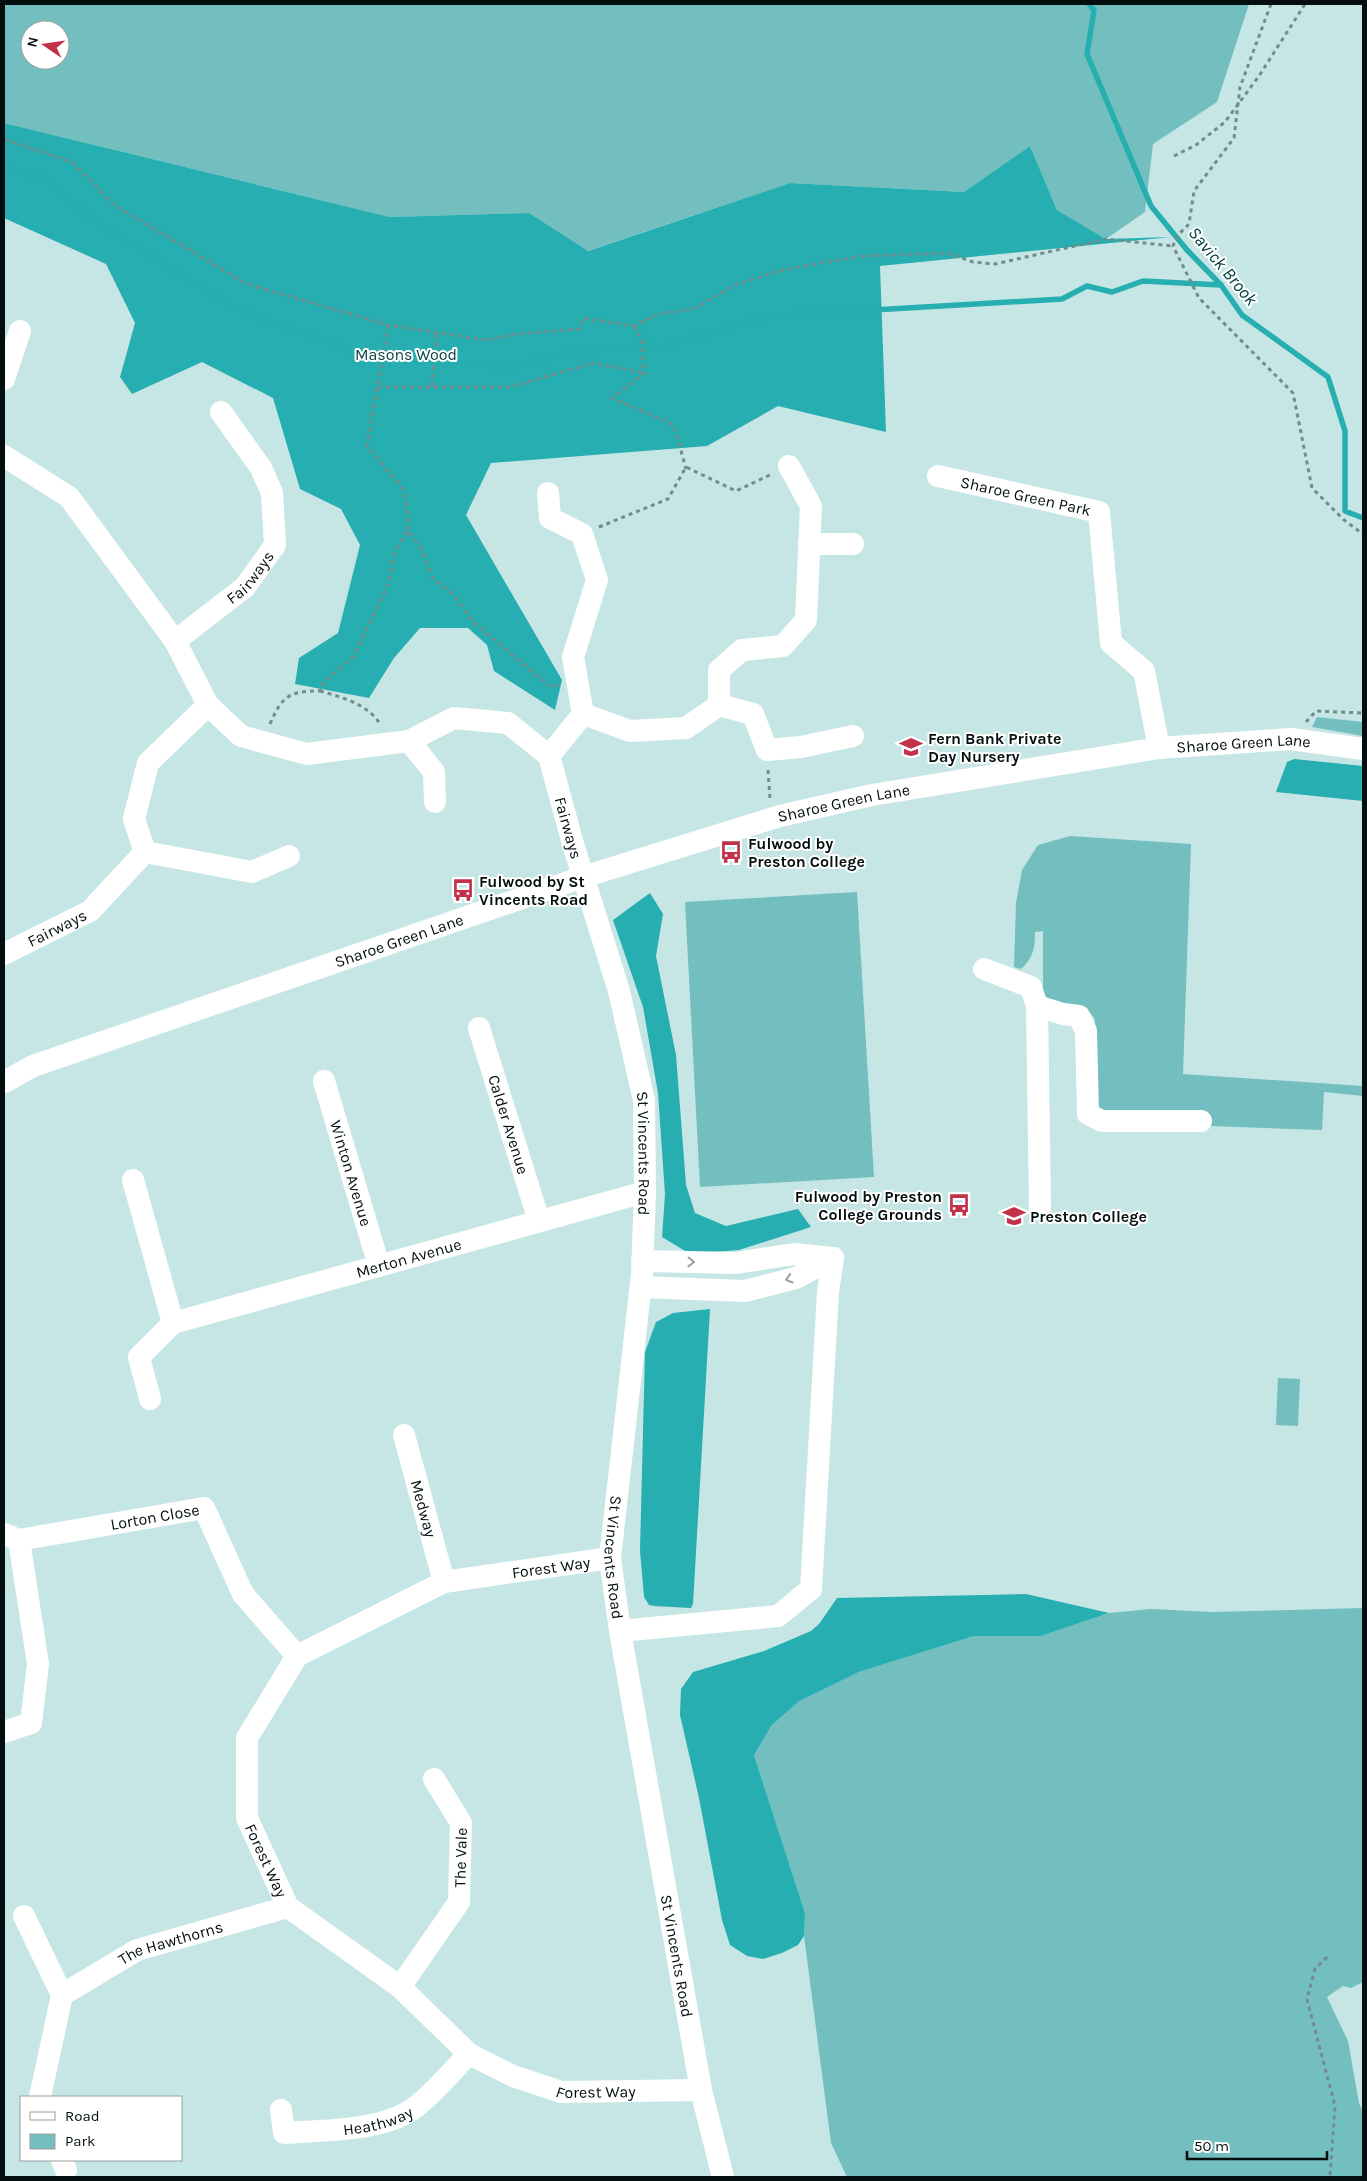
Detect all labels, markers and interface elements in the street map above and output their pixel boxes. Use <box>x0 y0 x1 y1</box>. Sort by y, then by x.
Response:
north arrow <box>20 20 70 70</box>
text: N <box>23 35 42 49</box>
water label: Savick Brook <box>1184 222 1263 311</box>
park label: Masons Wood <box>355 345 457 364</box>
street label: Sharoe Green Park <box>959 472 1093 520</box>
street label: Fairways <box>223 547 278 608</box>
place label: Fern Bank Private Day Nursery <box>928 729 1062 766</box>
street label: Sharoe Green Lane <box>1176 730 1312 757</box>
school or university icon: Fern Bank Private Day Nursery <box>898 734 924 760</box>
street label: Sharoe Green Lane <box>776 780 911 826</box>
street label: Fairways <box>551 795 586 861</box>
place label: Fulwood by Preston College <box>748 834 865 871</box>
bus stop icon: Fulwood by Preston College <box>718 839 744 865</box>
place label: Fulwood by St Vincents Road <box>479 872 588 909</box>
bus stop icon: Fulwood by St Vincents Road <box>450 877 476 903</box>
street label: Fairways <box>24 905 90 951</box>
street label: Sharoe Green Lane <box>332 910 466 972</box>
street label: Calder Avenue <box>484 1073 533 1177</box>
street label: St Vincents Road <box>632 1089 654 1216</box>
street label: Winton Avenue <box>326 1118 376 1228</box>
place label: Fulwood by Preston College Grounds <box>795 1187 942 1224</box>
bus stop icon: Fulwood by Preston College Grounds <box>946 1192 972 1218</box>
school or university icon: Preston College <box>1001 1203 1027 1229</box>
place label: Preston College <box>1030 1207 1147 1226</box>
street label: Merton Avenue <box>354 1234 464 1282</box>
one-way arrow <box>688 1257 695 1267</box>
one-way arrow <box>786 1274 794 1284</box>
street label: Medway <box>407 1477 441 1540</box>
street label: St Vincents Road <box>600 1495 627 1620</box>
street label: Lorton Close <box>109 1500 201 1534</box>
street label: Forest Way <box>511 1553 592 1582</box>
street label: Forest Way <box>241 1821 291 1901</box>
street label: The Vale <box>450 1827 471 1888</box>
street label: St Vincents Road <box>657 1893 697 2019</box>
street label: The Hawthorns <box>115 1917 225 1969</box>
street label: Forest Way <box>554 2082 636 2103</box>
legend <box>20 2096 182 2161</box>
street label: Heathway <box>342 2102 417 2139</box>
text: Road <box>65 2107 100 2125</box>
scale bar <box>1187 2128 1327 2160</box>
text: Park <box>65 2132 95 2150</box>
text: 50 m <box>1194 2137 1229 2155</box>

